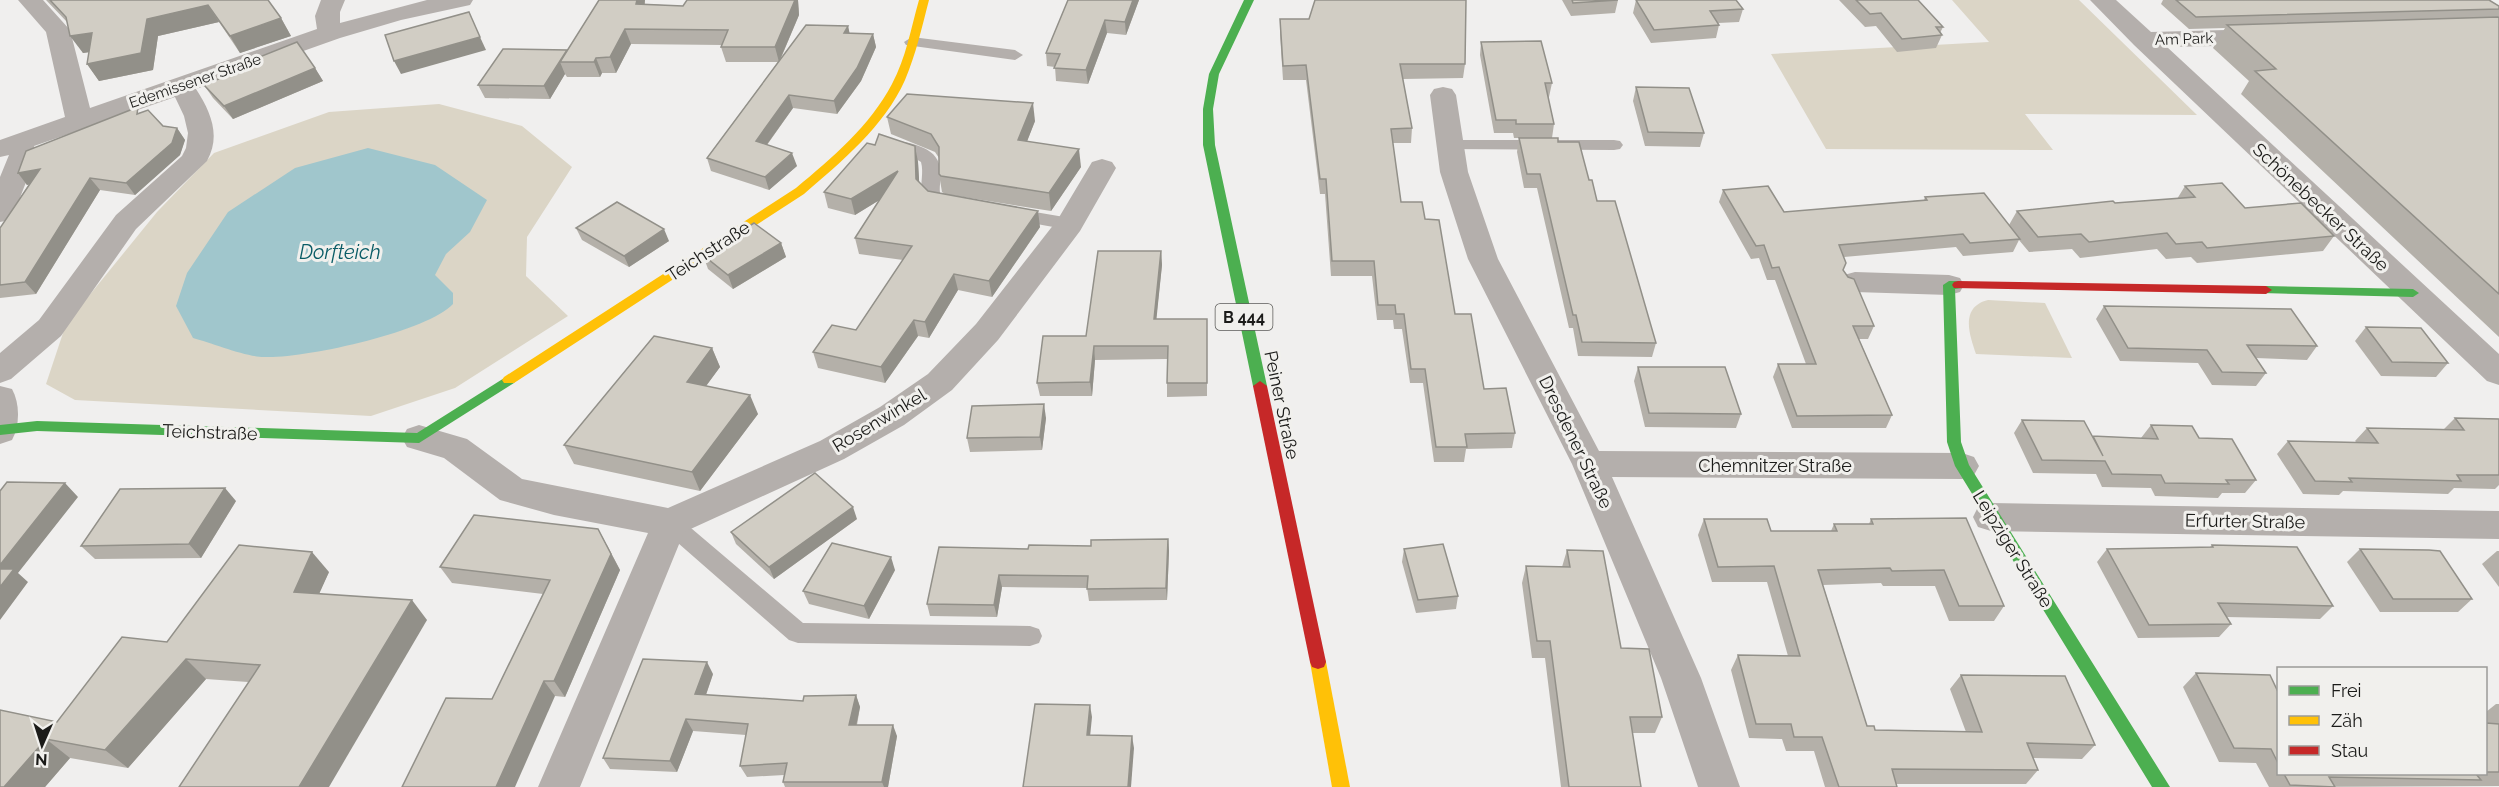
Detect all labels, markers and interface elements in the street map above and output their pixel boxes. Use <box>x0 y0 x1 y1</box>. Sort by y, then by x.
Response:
street label: Am Park <box>2155 29 2214 49</box>
street label: Edemissener Straße <box>127 50 263 112</box>
street label: Schönebecker Straße <box>2249 139 2394 276</box>
street label: Teichstraße <box>662 216 754 286</box>
water label: Dorfteich <box>299 240 381 264</box>
road number: B 444 <box>1216 304 1272 330</box>
street label: Peiner Straße <box>1260 349 1304 462</box>
street label: Dresdener Straße <box>1535 372 1617 512</box>
street label: Rosenwinkel <box>828 384 930 456</box>
street label: Teichstraße <box>162 420 258 444</box>
street label: Chemnitzer Straße <box>1698 455 1852 476</box>
street label: Leipziger Straße <box>1969 487 2058 612</box>
street label: Erfurter Straße <box>2185 509 2306 533</box>
legend <box>2277 667 2487 775</box>
text: Frei <box>2331 680 2361 701</box>
text: Zäh <box>2331 710 2363 731</box>
north arrow <box>12 715 72 775</box>
text: Stau <box>2331 740 2368 761</box>
text: N <box>35 750 48 769</box>

